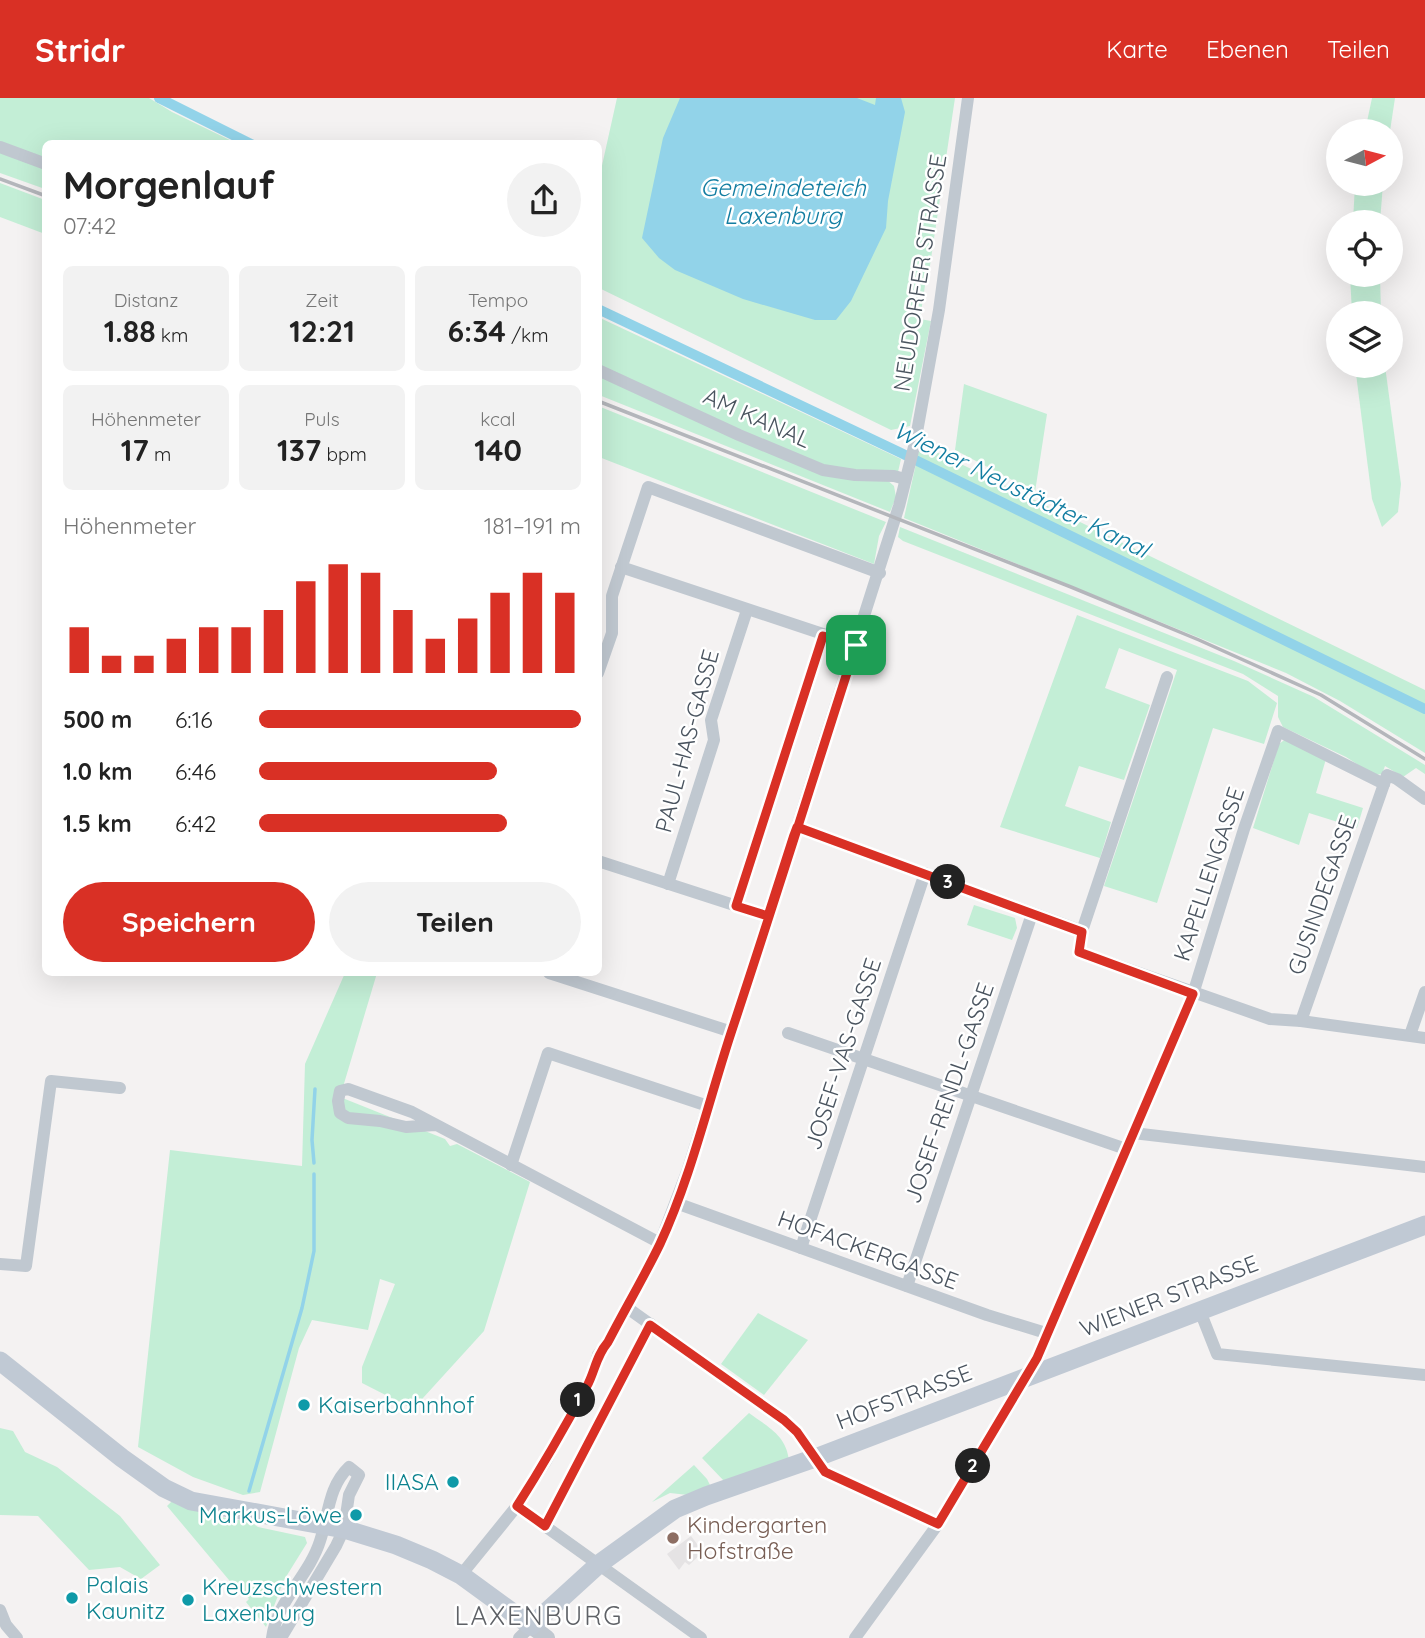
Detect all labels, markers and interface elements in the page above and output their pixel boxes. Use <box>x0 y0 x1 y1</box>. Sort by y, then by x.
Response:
text: Stridr <box>35 29 125 70</box>
text: Karte <box>1106 34 1168 64</box>
text: Ebenen <box>1206 34 1289 64</box>
text: Teilen <box>1327 34 1390 64</box>
north arrow <box>1326 119 1404 196</box>
map controls <box>1326 119 1403 378</box>
street label: NEUDORFER STRASSE <box>886 152 953 394</box>
text: Morgenlauf <box>63 161 275 209</box>
button: share <box>507 163 581 237</box>
water label: Gemeindeteich Laxenburg <box>700 172 866 230</box>
button: locate <box>1326 210 1403 287</box>
text: 07:42 <box>63 211 116 240</box>
text: Distanz <box>114 288 178 312</box>
text: Zeit <box>305 288 339 312</box>
text: Tempo <box>468 288 528 312</box>
button: layers <box>1326 301 1403 378</box>
text: 1.88 <box>104 312 156 350</box>
text: 12:21 <box>289 312 355 350</box>
text: 6:34 <box>447 312 506 350</box>
text: km <box>156 323 188 347</box>
text: /km <box>506 323 549 347</box>
street label: AM KANAL <box>699 381 815 454</box>
text: Höhenmeter <box>91 407 201 431</box>
text: Puls <box>304 407 340 431</box>
text: kcal <box>480 407 516 431</box>
water label: Wiener Neustädter Kanal <box>889 414 1156 565</box>
text: 17 <box>121 431 149 469</box>
text: 137 <box>277 431 321 469</box>
text: 140 <box>474 431 522 469</box>
text: m <box>149 442 171 466</box>
text: bpm <box>321 442 367 466</box>
text: Höhenmeter <box>63 511 196 540</box>
text: 181–191 m <box>484 511 581 540</box>
pin <box>826 615 886 675</box>
icon: arrive <box>837 626 875 664</box>
street label: PAUL-HAS-GASSE <box>648 646 725 836</box>
text: 500 m <box>63 705 132 734</box>
text: 6:16 <box>175 705 213 734</box>
text: 1.0 km <box>63 757 133 786</box>
text: 6:46 <box>175 757 216 786</box>
street label: KAPELLENGASSE <box>1167 783 1250 965</box>
text: 1.5 km <box>63 809 132 838</box>
text: 6:42 <box>175 809 217 838</box>
street label: GUSINDEGASSE <box>1281 811 1362 978</box>
pin: 3 <box>930 864 965 900</box>
text: 3 <box>942 869 953 893</box>
button: Speichern <box>63 882 315 962</box>
button: Teilen <box>329 882 581 962</box>
street label: JOSEF-VAS-GASSE <box>798 954 887 1153</box>
street label: JOSEF-RENDL-GASSE <box>897 979 1000 1207</box>
street label: HOFACKERGASSE <box>774 1203 962 1296</box>
street label: WIENER STRASSE <box>1076 1248 1262 1343</box>
street label: HOFSTRASSE <box>832 1357 976 1436</box>
pin: 1 <box>560 1382 596 1418</box>
text: 1 <box>574 1387 581 1411</box>
place label: Kaiserbahnhof <box>318 1390 475 1419</box>
marker: Kaiserbahnhof <box>296 1397 312 1413</box>
pin: 2 <box>956 1448 990 1484</box>
text: 2 <box>967 1453 978 1477</box>
place label: IIASA <box>385 1467 439 1496</box>
marker: IIASA <box>445 1474 461 1490</box>
place label: Markus-Löwe <box>199 1500 342 1529</box>
marker: Markus-Löwe <box>348 1507 364 1523</box>
place label: Kindergarten Hofstraße <box>687 1510 827 1565</box>
marker: Kindergarten Hofstraße <box>665 1530 681 1546</box>
place label: Palais Kaunitz <box>86 1570 165 1625</box>
place label: Kreuzschwestern Laxenburg <box>202 1572 382 1627</box>
marker: Palais Kaunitz <box>64 1590 80 1606</box>
marker: Kreuzschwestern Laxenburg <box>180 1592 196 1608</box>
district label: LAXENBURG <box>455 1599 623 1632</box>

